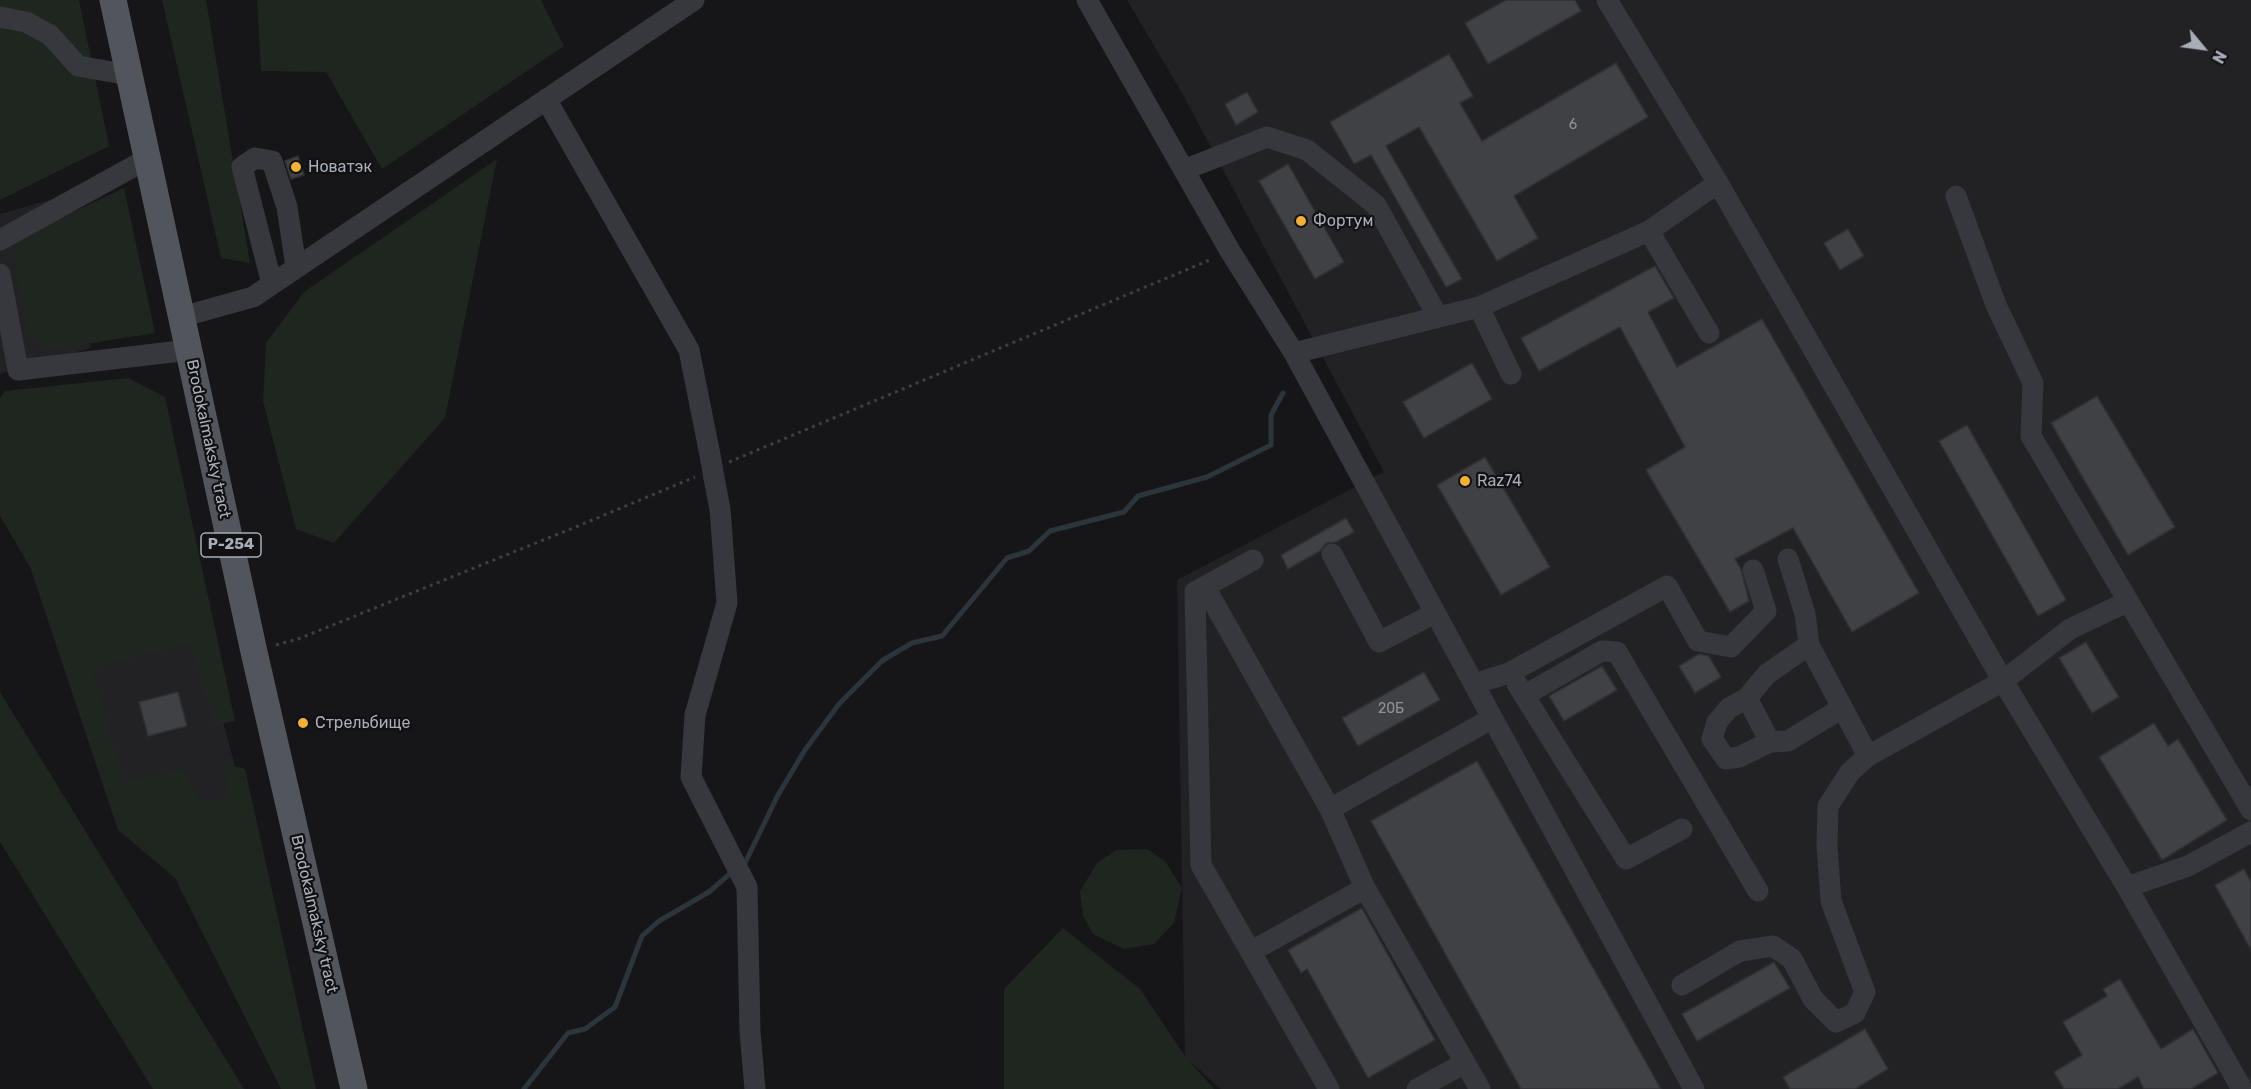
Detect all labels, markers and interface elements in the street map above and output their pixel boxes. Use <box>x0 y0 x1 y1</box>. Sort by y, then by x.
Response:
north arrow <box>2173 18 2233 78</box>
text: N <box>2208 47 2230 67</box>
house number: 6 <box>1569 117 1577 133</box>
place label: Новатэк <box>308 157 372 177</box>
marker: Новатэк <box>289 160 303 174</box>
place label: Фортум <box>1313 211 1373 231</box>
marker: Фортум <box>1294 214 1308 228</box>
street label: Brodokalmaksky tract <box>182 358 234 520</box>
place label: Raz74 <box>1477 471 1522 491</box>
marker: Raz74 <box>1458 474 1472 488</box>
road number: Р-254 <box>201 533 261 557</box>
house number: 20Б <box>1378 701 1404 717</box>
place label: Стрельбище <box>315 713 411 733</box>
marker: Стрельбище <box>296 716 310 730</box>
street label: Brodokalmaksky tract <box>286 833 342 995</box>

